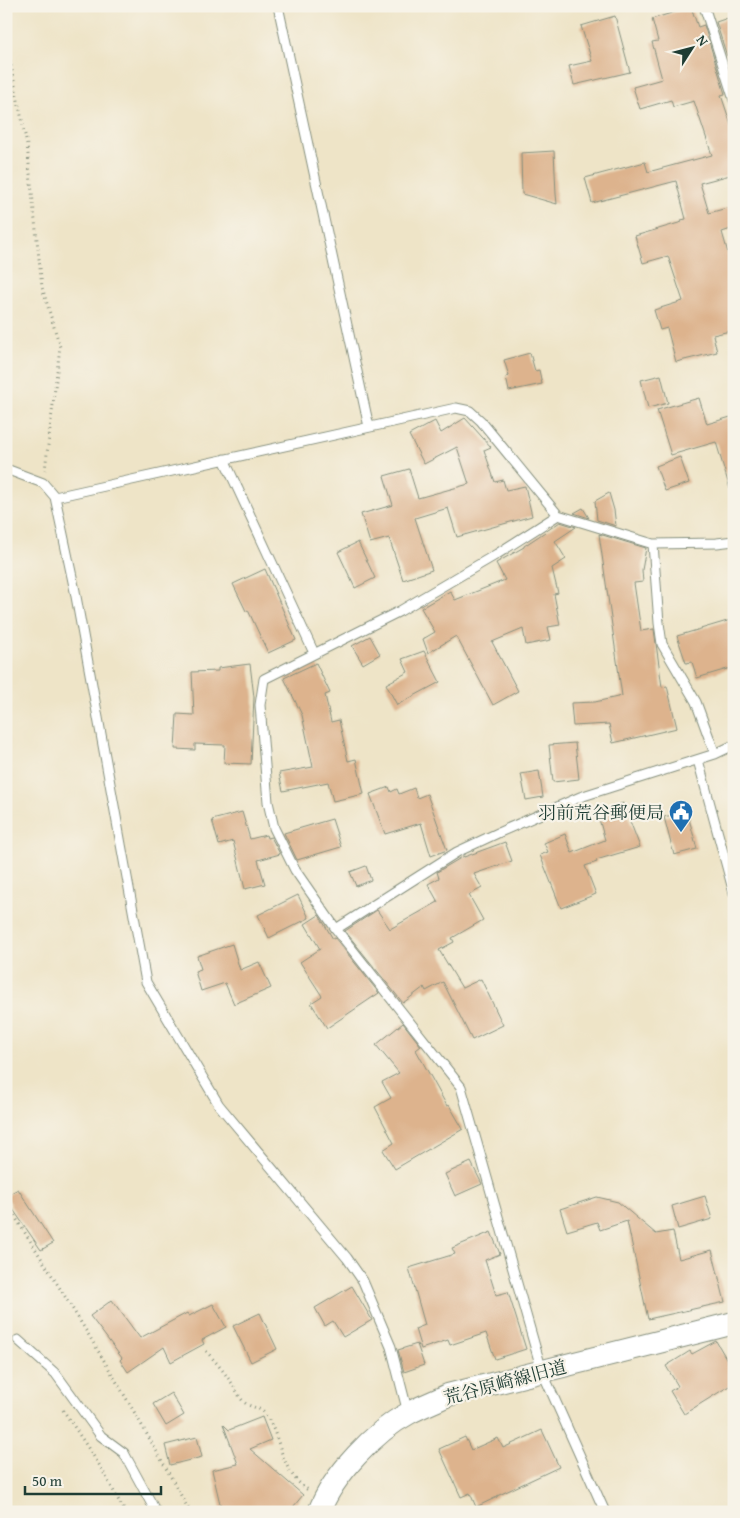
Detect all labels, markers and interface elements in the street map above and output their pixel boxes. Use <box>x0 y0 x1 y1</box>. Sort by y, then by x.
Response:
north arrow <box>668 22 718 72</box>
text: N <box>692 31 714 51</box>
place label: 羽前荒谷郵便局 <box>538 799 664 826</box>
public building icon: 羽前荒谷郵便局 <box>668 799 694 833</box>
street label: 荒谷原崎線旧道 <box>441 1353 569 1411</box>
scale bar <box>25 1463 161 1495</box>
text: 50 m <box>32 1470 63 1491</box>

